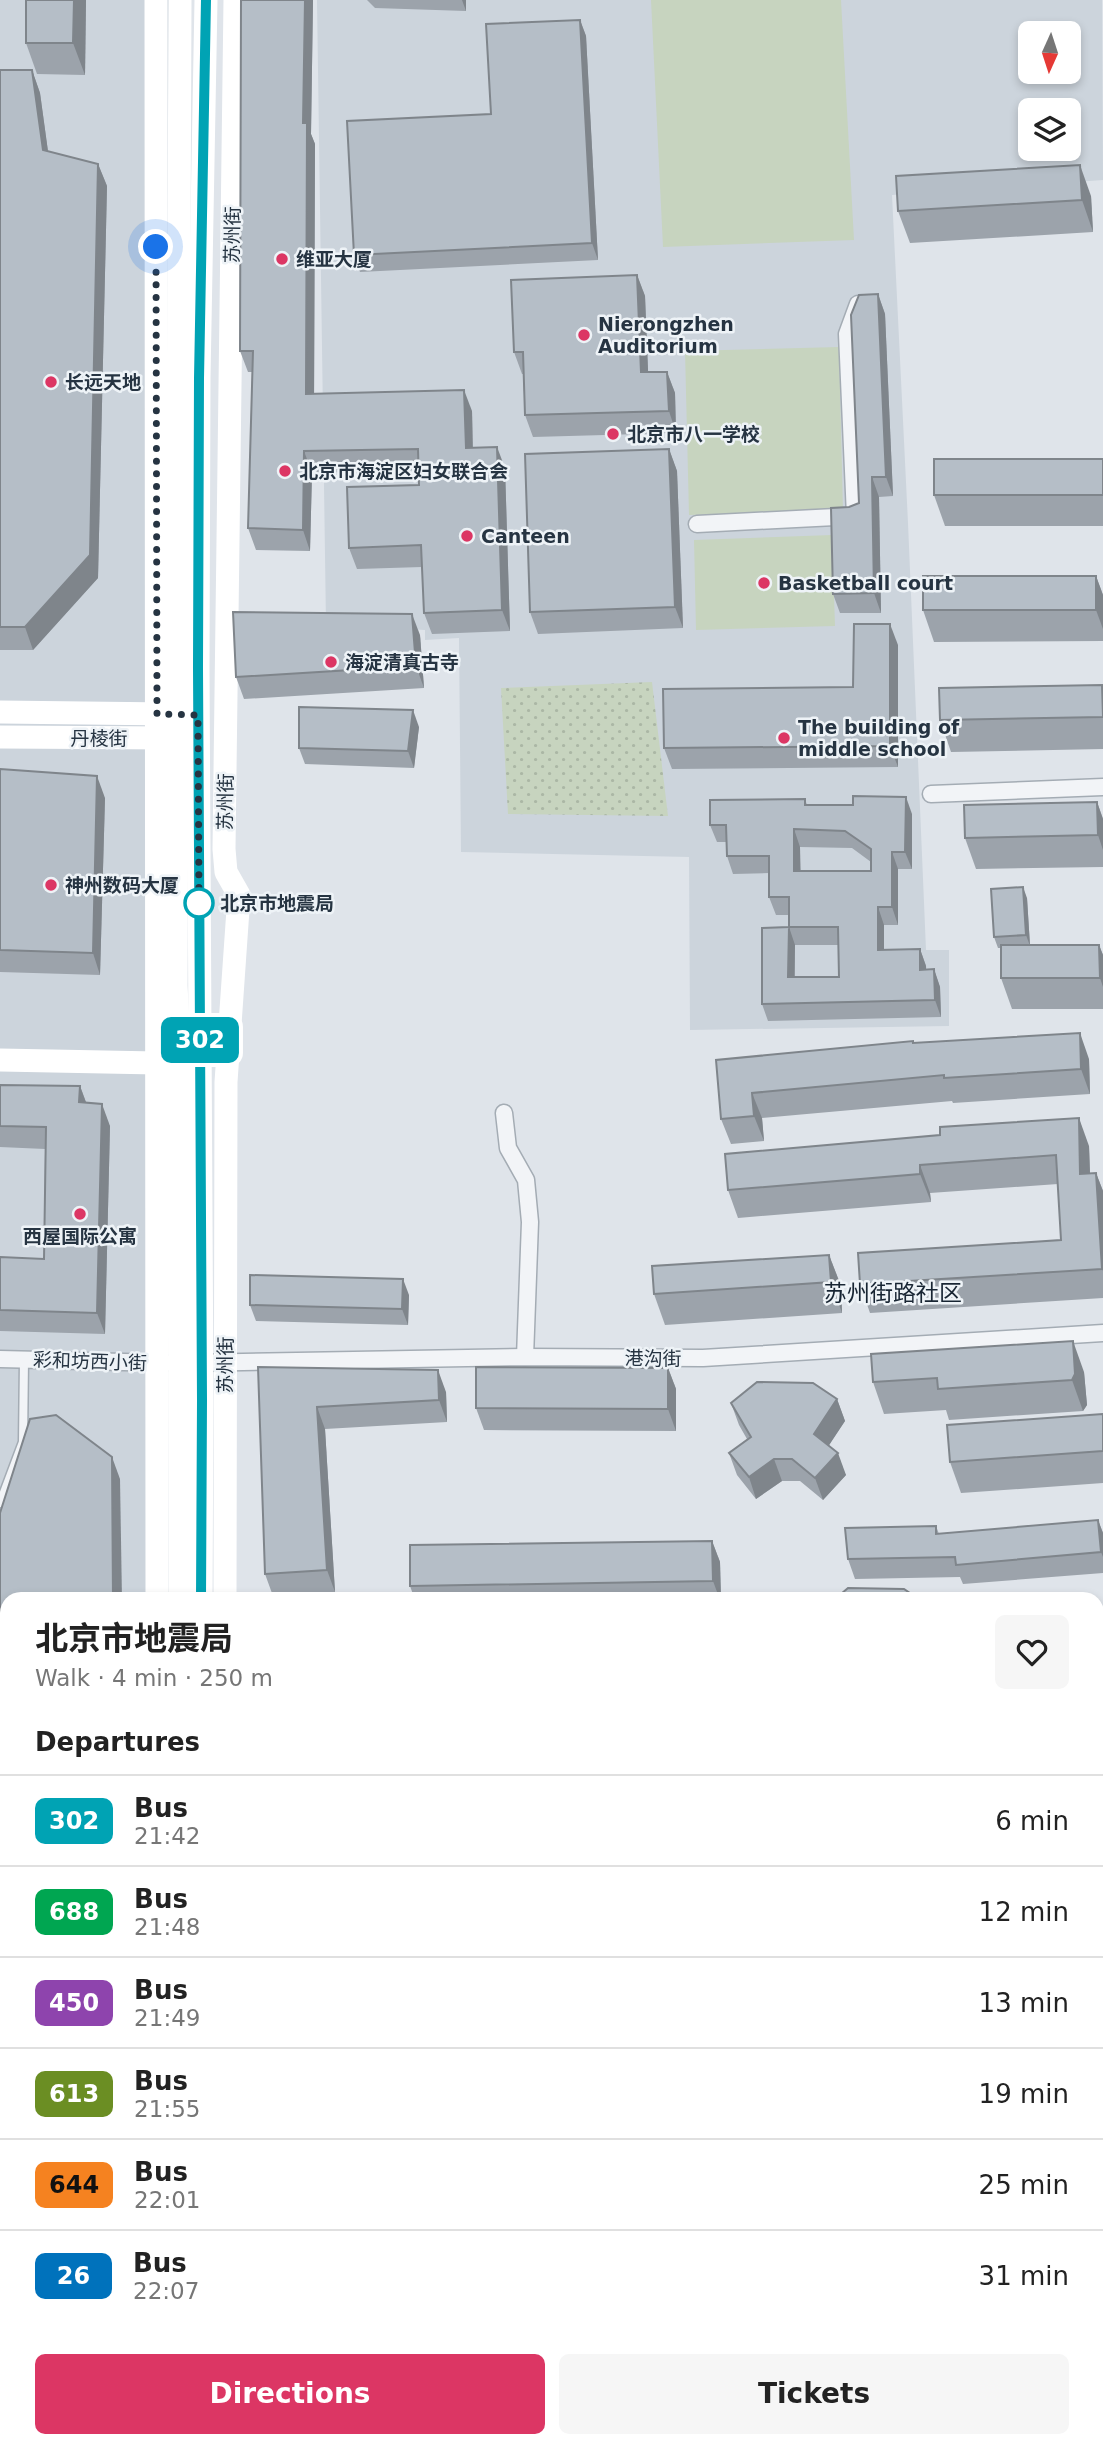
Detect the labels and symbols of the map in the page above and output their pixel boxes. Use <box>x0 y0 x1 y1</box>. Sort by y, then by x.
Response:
north arrow <box>1018 21 1082 84</box>
street label: 苏州街 <box>221 206 243 264</box>
your location <box>138 229 173 264</box>
place label: 维亚大厦 <box>296 248 372 270</box>
marker: 维亚大厦 <box>274 251 290 267</box>
place label: Nierongzhen Auditorium <box>598 313 734 357</box>
marker: Nierongzhen Auditorium <box>576 327 592 343</box>
place label: 长远天地 <box>65 371 141 393</box>
marker: 长远天地 <box>43 374 59 390</box>
place label: 北京市八一学校 <box>627 423 760 445</box>
marker: 北京市八一学校 <box>605 426 621 442</box>
place label: 北京市海淀区妇女联合会 <box>299 460 508 482</box>
marker: 北京市海淀区妇女联合会 <box>277 463 293 479</box>
place label: Canteen <box>481 525 570 547</box>
marker: Canteen <box>459 528 475 544</box>
place label: Basketball court <box>778 572 953 594</box>
marker: Basketball court <box>756 575 772 591</box>
place label: 海淀清真古寺 <box>345 651 459 673</box>
marker: 海淀清真古寺 <box>323 654 339 670</box>
place label: The building of middle school <box>798 716 960 760</box>
street label: 丹棱街 <box>70 727 128 749</box>
marker: The building of middle school <box>776 730 792 746</box>
street label: 苏州街 <box>214 773 236 831</box>
place label: 神州数码大厦 <box>65 874 179 896</box>
marker: 神州数码大厦 <box>43 877 59 893</box>
marker: 北京市地震局 <box>184 888 214 918</box>
place label: 北京市地震局 <box>220 892 334 914</box>
line badge: 302 <box>160 1017 240 1063</box>
marker: 西屋国际公寓 <box>72 1206 88 1222</box>
place label: 西屋国际公寓 <box>23 1225 137 1247</box>
district label: 苏州街路社区 <box>824 1280 962 1306</box>
street label: 苏州街 <box>214 1336 236 1394</box>
street label: 港沟街 <box>624 1347 682 1369</box>
street label: 彩和坊西小街 <box>33 1348 147 1374</box>

